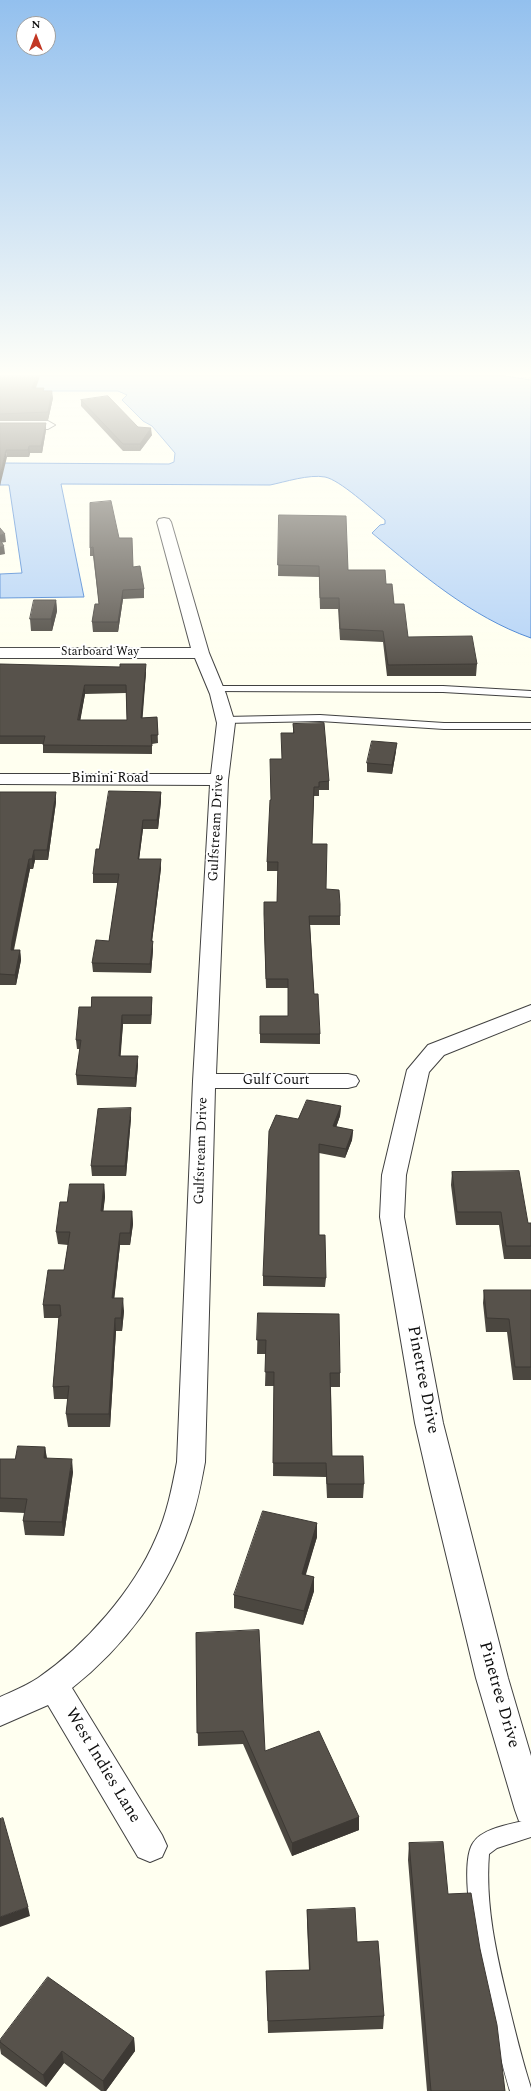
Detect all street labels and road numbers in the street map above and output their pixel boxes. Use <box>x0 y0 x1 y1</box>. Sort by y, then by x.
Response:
street label: Starboard Way <box>61 646 139 660</box>
street label: Bimini Road <box>71 771 149 787</box>
street label: Gulfstream Drive <box>206 774 228 882</box>
street label: Gulf Court <box>242 1073 310 1089</box>
street label: Gulfstream Drive <box>192 1097 212 1205</box>
street label: Pinetree Drive <box>402 1324 442 1436</box>
street label: Pinetree Drive <box>473 1640 523 1750</box>
street label: West Indies Lane <box>60 1705 144 1827</box>

